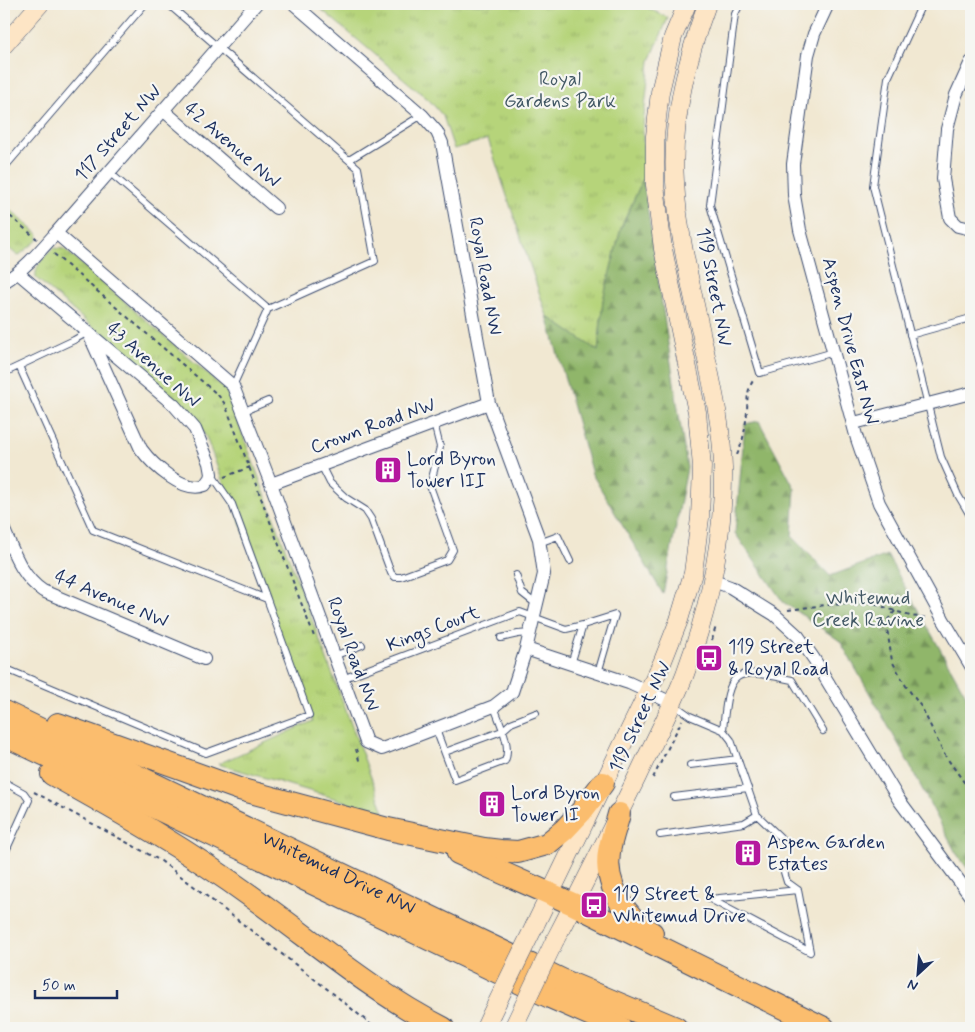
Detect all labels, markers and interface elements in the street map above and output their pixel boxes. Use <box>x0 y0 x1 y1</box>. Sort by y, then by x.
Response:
park label: Royal Gardens Park <box>504 67 616 114</box>
street label: 117 Street NW <box>69 79 167 187</box>
street label: 42 Avenue NW <box>179 96 285 194</box>
street label: Royal Road NW <box>462 215 508 337</box>
street label: 119 Street NW <box>690 226 738 349</box>
street label: Aspen Drive East NW <box>816 255 884 428</box>
street label: 43 Avenue NW <box>101 316 205 414</box>
street label: Crown Road NW <box>307 392 439 460</box>
place label: Lord Byron Tower III <box>407 447 496 494</box>
building icon: Lord Byron Tower III <box>373 455 403 485</box>
street label: 44 Avenue NW <box>51 564 172 634</box>
park label: Whitemud Creek Ravine <box>812 586 924 633</box>
street label: Royal Road NW <box>321 594 385 714</box>
street label: Kings Court <box>383 600 484 660</box>
place label: 119 Street & Royal Road <box>728 635 829 682</box>
bus stop icon: 119 Street & Royal Road <box>694 643 724 673</box>
street label: 119 Street NW <box>603 657 677 777</box>
place label: Lord Byron Tower II <box>511 781 600 828</box>
building icon: Lord Byron Tower II <box>477 789 507 819</box>
street label: Whitemud Drive NW <box>257 825 420 920</box>
place label: Aspen Garden Estates <box>767 830 885 877</box>
building icon: Aspen Garden Estates <box>733 838 763 868</box>
place label: 119 Street & Whitemud Drive <box>613 882 746 929</box>
bus stop icon: 119 Street & Whitemud Drive <box>579 890 609 920</box>
north arrow <box>892 950 942 1000</box>
scale bar <box>35 967 118 999</box>
text: N <box>905 975 921 995</box>
text: 50 m <box>42 976 76 996</box>

